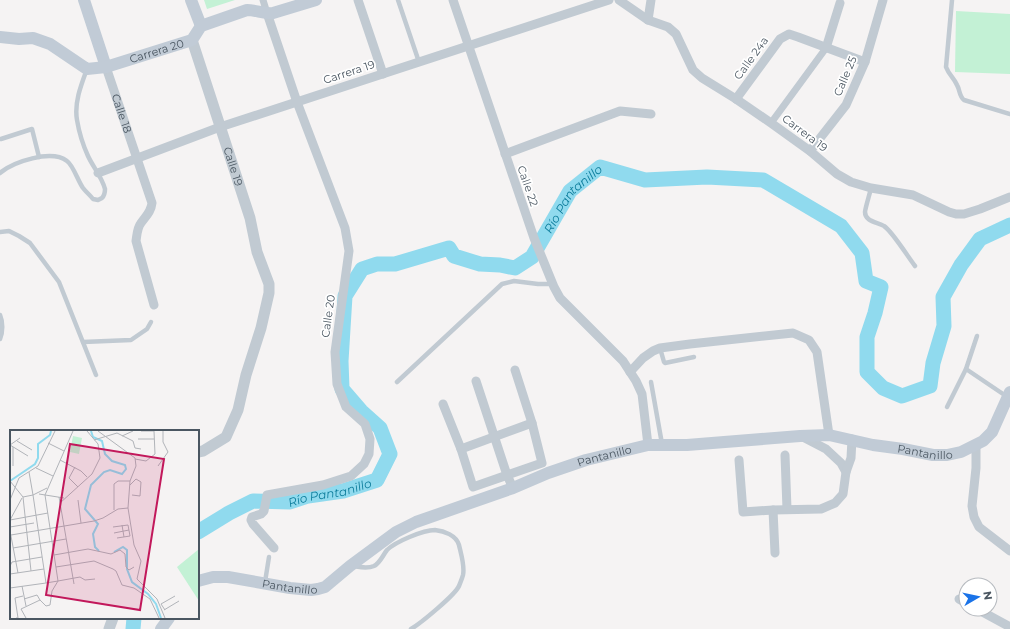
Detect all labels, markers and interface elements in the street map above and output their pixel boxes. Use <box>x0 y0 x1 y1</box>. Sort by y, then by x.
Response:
street label: Calle 24a <box>731 34 771 82</box>
street label: Carrera 20 <box>128 36 186 66</box>
street label: Calle 25 <box>830 54 860 98</box>
street label: Carrera 19 <box>321 57 377 87</box>
street label: Calle 18 <box>109 92 135 135</box>
street label: Carrera 19 <box>779 111 831 155</box>
street label: Calle 19 <box>220 145 246 188</box>
water label: Río Pantanillo <box>540 161 605 236</box>
street label: Calle 22 <box>515 164 541 208</box>
street label: Calle 20 <box>318 294 338 338</box>
inset map <box>10 430 199 619</box>
street label: Pantanillo <box>897 441 954 463</box>
street label: Pantanillo <box>575 442 633 470</box>
water label: Río Pantanillo <box>286 475 374 510</box>
street label: Pantanillo <box>261 576 318 597</box>
north arrow <box>958 577 998 617</box>
text: N <box>980 590 995 601</box>

